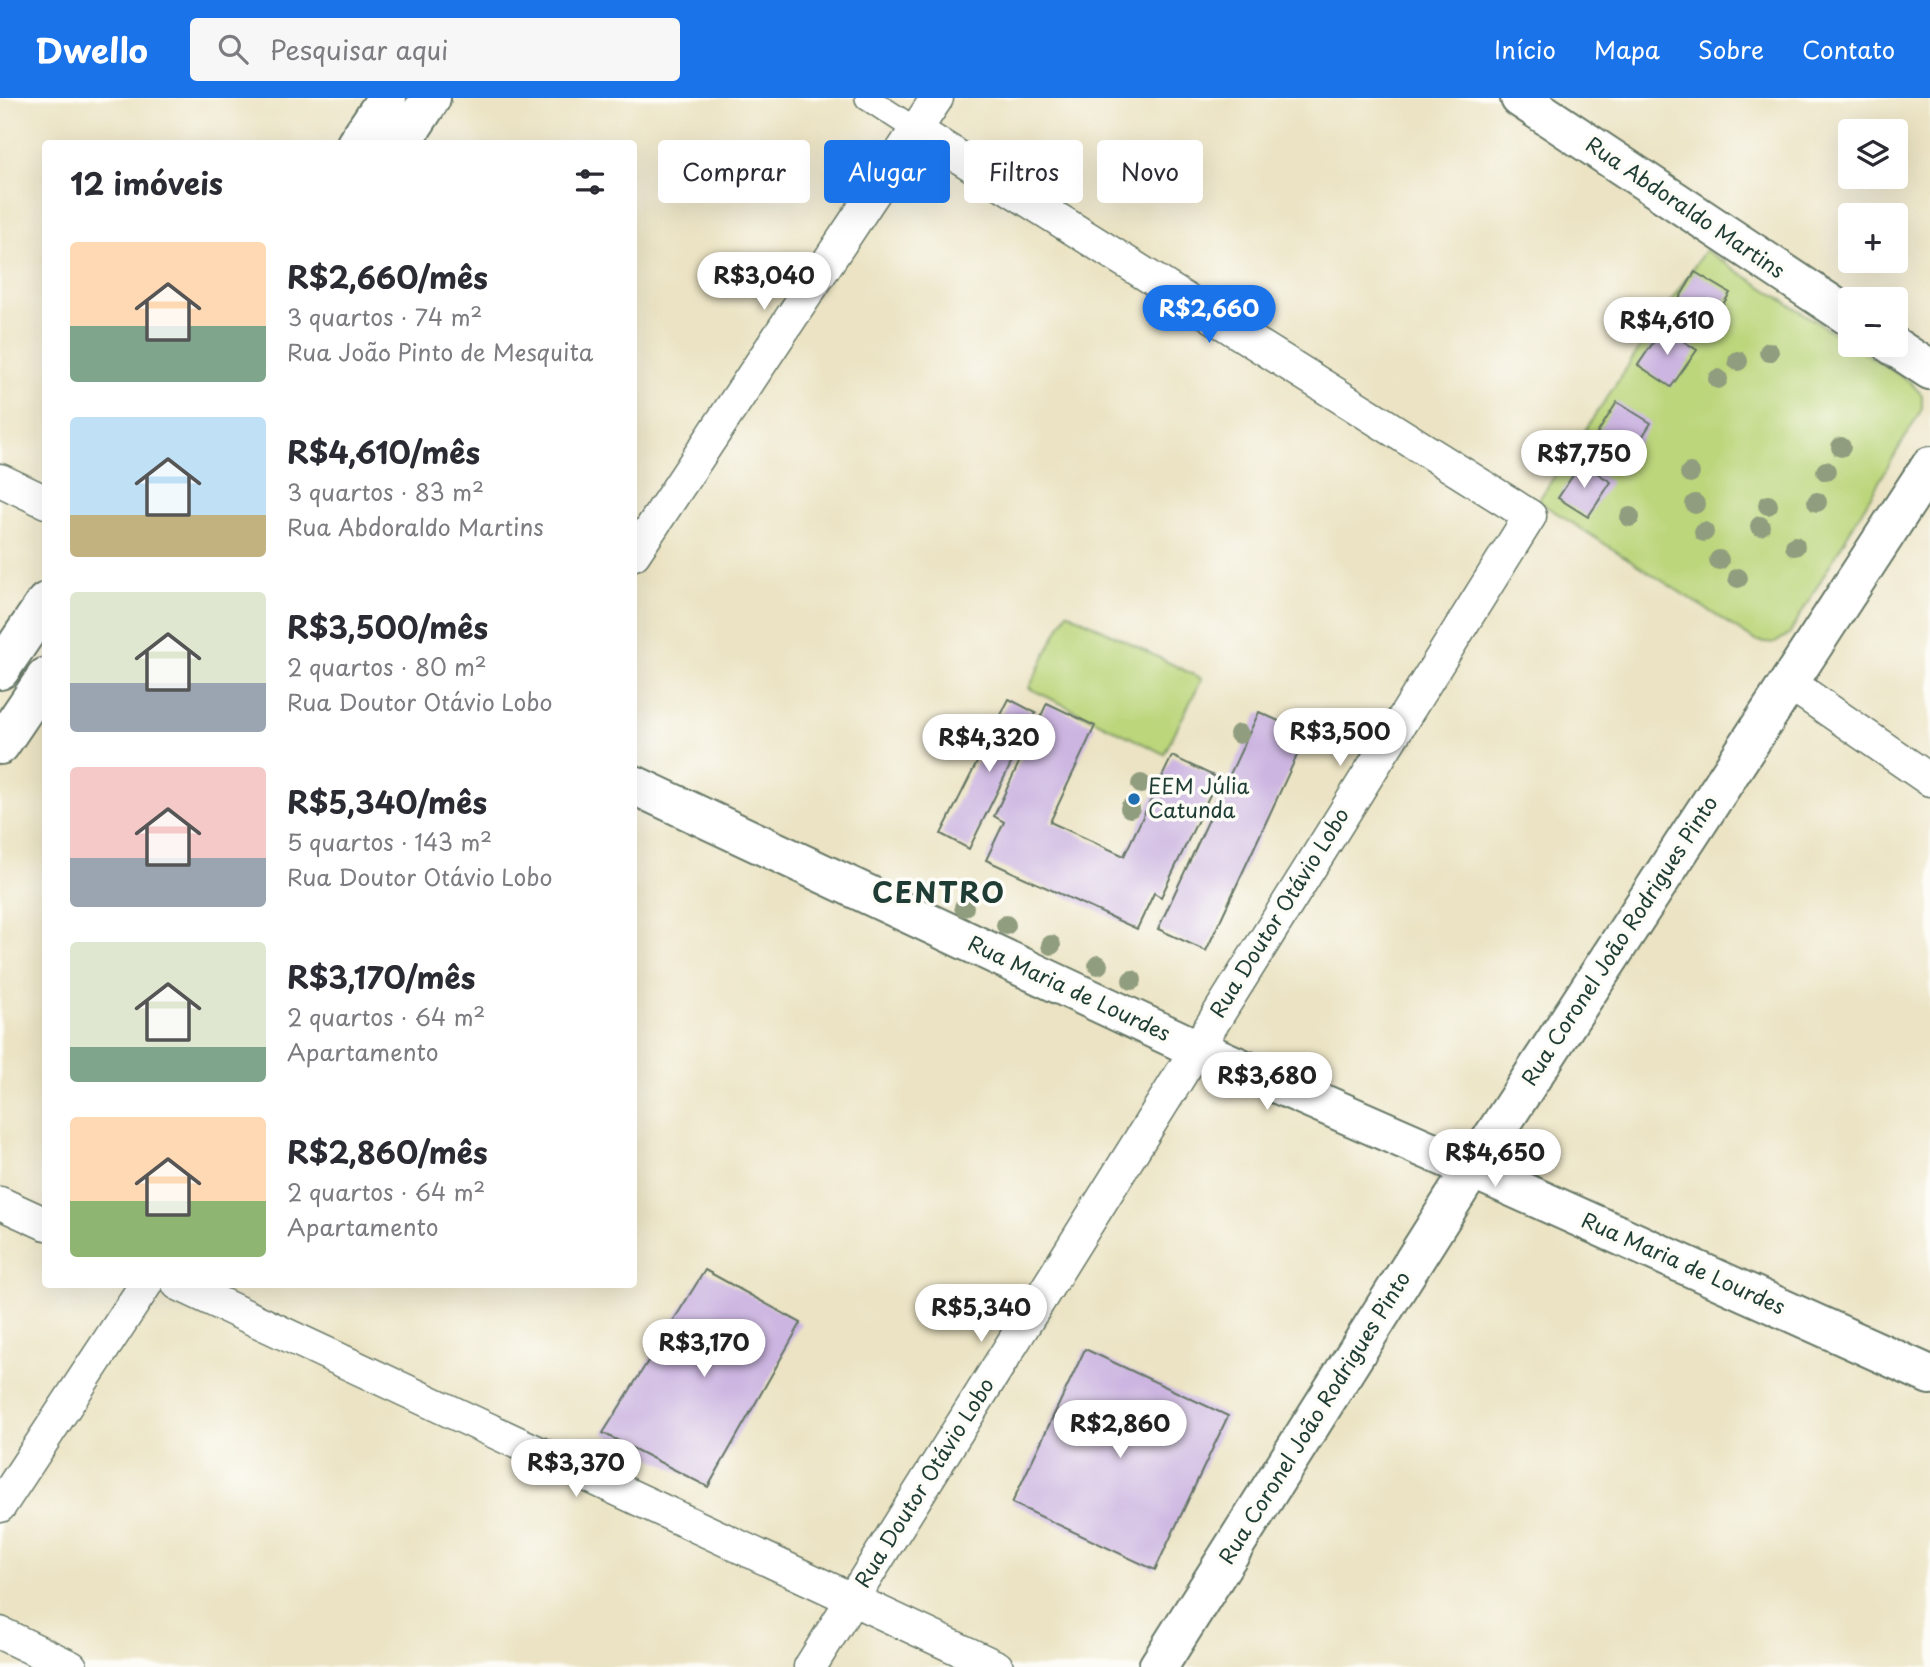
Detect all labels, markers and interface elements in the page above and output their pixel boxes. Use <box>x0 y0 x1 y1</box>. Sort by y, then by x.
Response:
search box <box>190 18 680 81</box>
text: Dwello <box>35 24 148 74</box>
icon: search <box>214 30 252 68</box>
text: Pesquisar aqui <box>270 30 448 69</box>
text: Início <box>1494 31 1556 67</box>
text: Mapa <box>1594 31 1660 67</box>
text: Sobre <box>1698 31 1764 67</box>
text: Contato <box>1802 31 1895 67</box>
map controls <box>1838 119 1908 357</box>
button: layers <box>1838 119 1908 189</box>
street label: Rua Abdoraldo Martins <box>1580 128 1792 285</box>
chip: Comprar <box>658 140 810 203</box>
chip: Alugar <box>824 140 950 203</box>
chip: Filtros <box>964 140 1083 203</box>
chip: Novo <box>1097 140 1203 203</box>
text: 12 imóveis <box>70 160 223 205</box>
icon: filters <box>571 163 609 201</box>
button: + <box>1838 203 1908 273</box>
pin: R$3,040 <box>699 252 829 312</box>
text: R$2,660/mês <box>287 254 488 299</box>
text: R$3,040 <box>713 257 815 292</box>
icon: home <box>126 270 210 354</box>
pin: R$2,660 <box>1144 286 1274 345</box>
button: − <box>1838 287 1908 357</box>
text: R$2,660 <box>1159 290 1259 325</box>
pin: R$4,610 <box>1602 298 1732 357</box>
text: 3 quartos · 74 m² <box>287 299 482 334</box>
text: R$4,610 <box>1620 302 1714 337</box>
text: Rua João Pinto de Mesquita <box>287 334 593 369</box>
text: R$4,610/mês <box>287 429 480 474</box>
pin: R$7,750 <box>1519 430 1649 490</box>
text: R$7,750 <box>1537 435 1631 470</box>
icon: home <box>126 445 210 529</box>
text: 3 quartos · 83 m² <box>287 474 484 509</box>
text: Rua Abdoraldo Martins <box>287 509 544 544</box>
text: R$3,500/mês <box>287 604 488 649</box>
icon: home <box>126 620 210 704</box>
text: 2 quartos · 80 m² <box>287 649 487 684</box>
text: Rua Doutor Otávio Lobo <box>287 684 553 719</box>
pin: R$3,500 <box>1275 708 1405 768</box>
text: R$3,500 <box>1290 713 1390 748</box>
pin: R$4,320 <box>924 714 1054 774</box>
text: R$4,320 <box>938 719 1040 754</box>
place label: EEM Júlia Catunda <box>1148 769 1250 825</box>
text: R$5,340/mês <box>287 779 487 824</box>
street label: Rua Coronel João Rodrigues Pinto <box>1512 789 1724 1091</box>
marker: EEM Júlia Catunda <box>1126 791 1142 807</box>
icon: home <box>126 795 210 879</box>
street label: Rua Doutor Otávio Lobo <box>1201 801 1356 1023</box>
text: 5 quartos · 143 m² <box>287 824 492 859</box>
text: Rua Doutor Otávio Lobo <box>287 859 553 894</box>
district label: CENTRO <box>872 870 1006 913</box>
street label: Rua Maria de Lourdes <box>963 926 1176 1048</box>
text: R$3,170/mês <box>287 954 475 999</box>
icon: home <box>126 970 210 1054</box>
text: 2 quartos · 64 m² <box>287 999 485 1034</box>
text: Apartamento <box>287 1034 439 1069</box>
pin: R$3,680 <box>1202 1052 1332 1112</box>
text: R$3,680 <box>1217 1057 1317 1092</box>
text: R$2,860/mês <box>287 1129 488 1174</box>
pin: R$4,650 <box>1430 1130 1560 1189</box>
text: R$4,650 <box>1445 1134 1545 1169</box>
icon: home <box>126 1145 210 1229</box>
text: 2 quartos · 64 m² <box>287 1174 485 1209</box>
street label: Rua Maria de Lourdes <box>1577 1203 1791 1322</box>
text: Apartamento <box>287 1209 439 1244</box>
street label: Rua Coronel João Rodrigues Pinto <box>1210 1264 1417 1570</box>
pin: R$5,340 <box>916 1284 1046 1344</box>
text: R$5,340 <box>931 1289 1031 1324</box>
pin: R$3,170 <box>639 1320 769 1379</box>
text: R$3,170 <box>658 1324 750 1359</box>
street label: Rua Doutor Otávio Lobo <box>846 1371 1001 1593</box>
pin: R$2,860 <box>1055 1400 1185 1460</box>
text: R$2,860 <box>1070 1405 1170 1440</box>
pin: R$3,370 <box>511 1440 641 1499</box>
text: R$3,370 <box>527 1444 625 1479</box>

